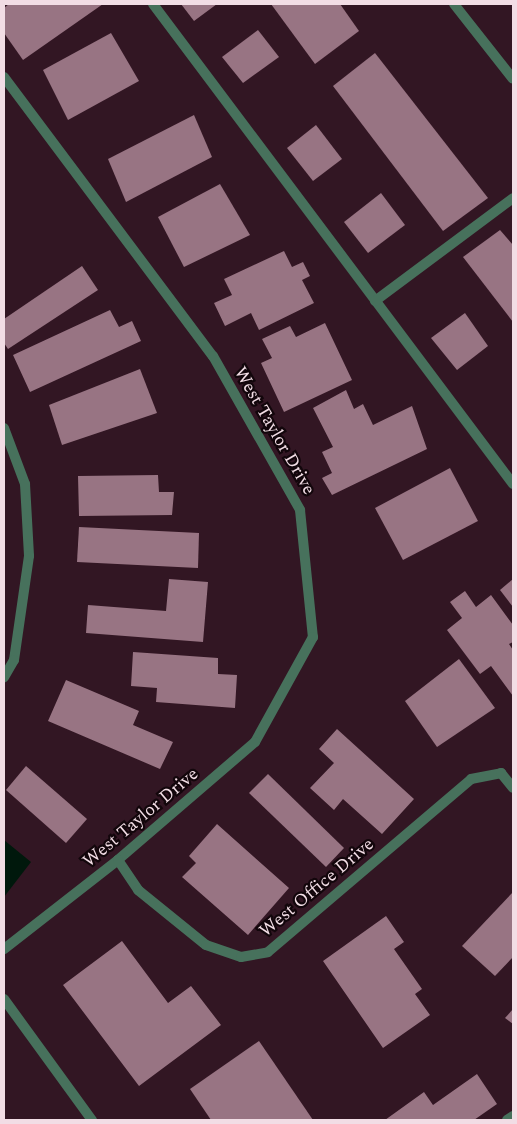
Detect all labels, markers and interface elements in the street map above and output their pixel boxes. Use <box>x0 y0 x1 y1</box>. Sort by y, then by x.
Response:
street label: West Taylor Drive <box>229 363 319 499</box>
street label: West Taylor Drive <box>79 763 203 873</box>
street label: West Office Drive <box>255 834 379 942</box>

